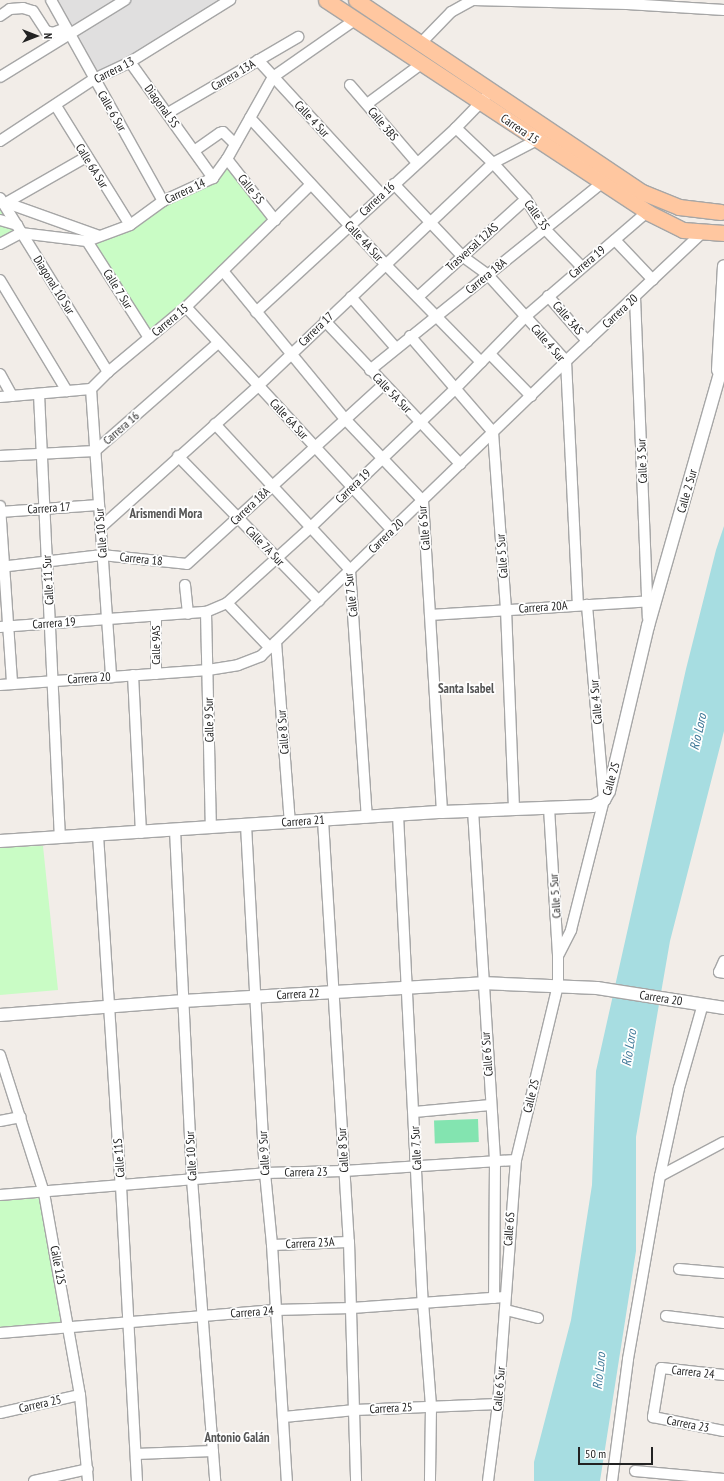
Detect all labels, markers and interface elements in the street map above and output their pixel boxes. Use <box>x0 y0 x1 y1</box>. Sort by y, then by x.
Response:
north arrow <box>16 16 56 56</box>
text: N <box>41 33 55 39</box>
street label: Carrera 13 <box>92 54 136 86</box>
street label: Carrera 13A <box>208 56 258 94</box>
street label: Diagonal 5S <box>141 82 183 130</box>
street label: Calle 6 Sur <box>95 88 129 134</box>
street label: Calle 4 Sur <box>291 98 333 140</box>
street label: Calle 3BS <box>365 104 401 144</box>
street label: Carrera 15 <box>498 111 542 147</box>
street label: Calle 6A Sur <box>73 141 111 191</box>
street label: Calle 5S <box>235 171 267 207</box>
street label: Carrera 14 <box>162 175 208 207</box>
street label: Carrera 16 <box>356 179 398 219</box>
street label: Calle 3S <box>521 197 553 233</box>
street label: Calle 4A Sur <box>342 218 386 264</box>
street label: Trasversal 12AS <box>443 220 501 274</box>
street label: Carrera 19 <box>566 243 608 281</box>
street label: Diagonal 10 Sur <box>30 253 78 317</box>
street label: Carrera 18A <box>463 255 509 297</box>
street label: Calle 7 Sur <box>100 266 136 312</box>
street label: Carrera 20 <box>599 291 641 331</box>
street label: Calle 3AS <box>550 298 586 338</box>
street label: Carrera 15 <box>149 301 191 339</box>
street label: Carrera 17 <box>295 309 337 349</box>
street label: Calle 4 Sur <box>528 321 568 365</box>
street label: Calle 5A Sur <box>369 370 415 416</box>
street label: Calle 6A Sur <box>267 396 311 442</box>
street label: Carrera 16 <box>100 408 142 448</box>
street label: Calle 3 Sur <box>634 438 650 484</box>
street label: Carrera 19 <box>332 466 374 506</box>
street label: Calle 2 Sur <box>674 467 700 515</box>
street label: Carrera 18A <box>227 484 273 528</box>
street label: Carrera 17 <box>27 499 71 517</box>
street label: Calle 6 Sur <box>415 505 433 551</box>
district label: Arismendi Mora <box>130 506 202 522</box>
street label: Calle 10 Sur <box>92 507 110 559</box>
street label: Carrera 20 <box>365 516 407 556</box>
street label: Calle 7A Sur <box>242 523 288 569</box>
street label: Calle 5 Sur <box>493 533 511 579</box>
street label: Carrera 18 <box>119 550 163 568</box>
street label: Calle 11 Sur <box>39 555 57 605</box>
street label: Calle 7 Sur <box>341 572 361 618</box>
street label: Carrera 20A <box>518 598 568 616</box>
street label: Carrera 19 <box>32 614 76 632</box>
street label: Calle 9AS <box>149 625 163 665</box>
street label: Carrera 20 <box>67 669 111 687</box>
street label: Calle 4 Sur <box>587 679 605 725</box>
district label: Santa Isabel <box>438 681 494 697</box>
street label: Calle 9 Sur <box>201 697 217 743</box>
street label: Calle 8 Sur <box>274 709 292 755</box>
water label: Río Loro <box>687 712 711 752</box>
street label: Calle 2S <box>599 761 623 797</box>
street label: Carrera 21 <box>281 812 325 830</box>
street label: Calle 5 Sur <box>546 873 564 919</box>
street label: Carrera 22 <box>276 986 320 1002</box>
street label: Carrera 20 <box>639 988 683 1008</box>
water label: Río Loro <box>619 1028 641 1068</box>
street label: Calle 6 Sur <box>478 1031 496 1077</box>
street label: Calle 2S <box>520 1078 542 1114</box>
street label: Calle 7 Sur <box>408 1125 424 1171</box>
street label: Calle 8 Sur <box>335 1127 351 1173</box>
street label: Calle 9 Sur <box>256 1130 272 1176</box>
street label: Calle 10 Sur <box>182 1131 200 1181</box>
street label: Calle 11S <box>110 1138 128 1178</box>
street label: Carrera 23 <box>284 1164 328 1180</box>
street label: Calle 6S <box>501 1212 517 1246</box>
street label: Carrera 23A <box>285 1235 335 1251</box>
street label: Calle 12S <box>47 1244 69 1286</box>
street label: Carrera 24 <box>230 1303 274 1321</box>
water label: Río Loro <box>590 1352 610 1390</box>
street label: Carrera 24 <box>671 1363 715 1381</box>
street label: Calle 6 Sur <box>490 1366 508 1412</box>
street label: Carrera 25 <box>17 1392 63 1416</box>
street label: Carrera 25 <box>369 1400 413 1416</box>
street label: Carrera 23 <box>665 1413 711 1435</box>
district label: Antonio Galán <box>204 1430 270 1446</box>
scale bar <box>580 1439 655 1465</box>
text: 50 m <box>585 1446 606 1461</box>

